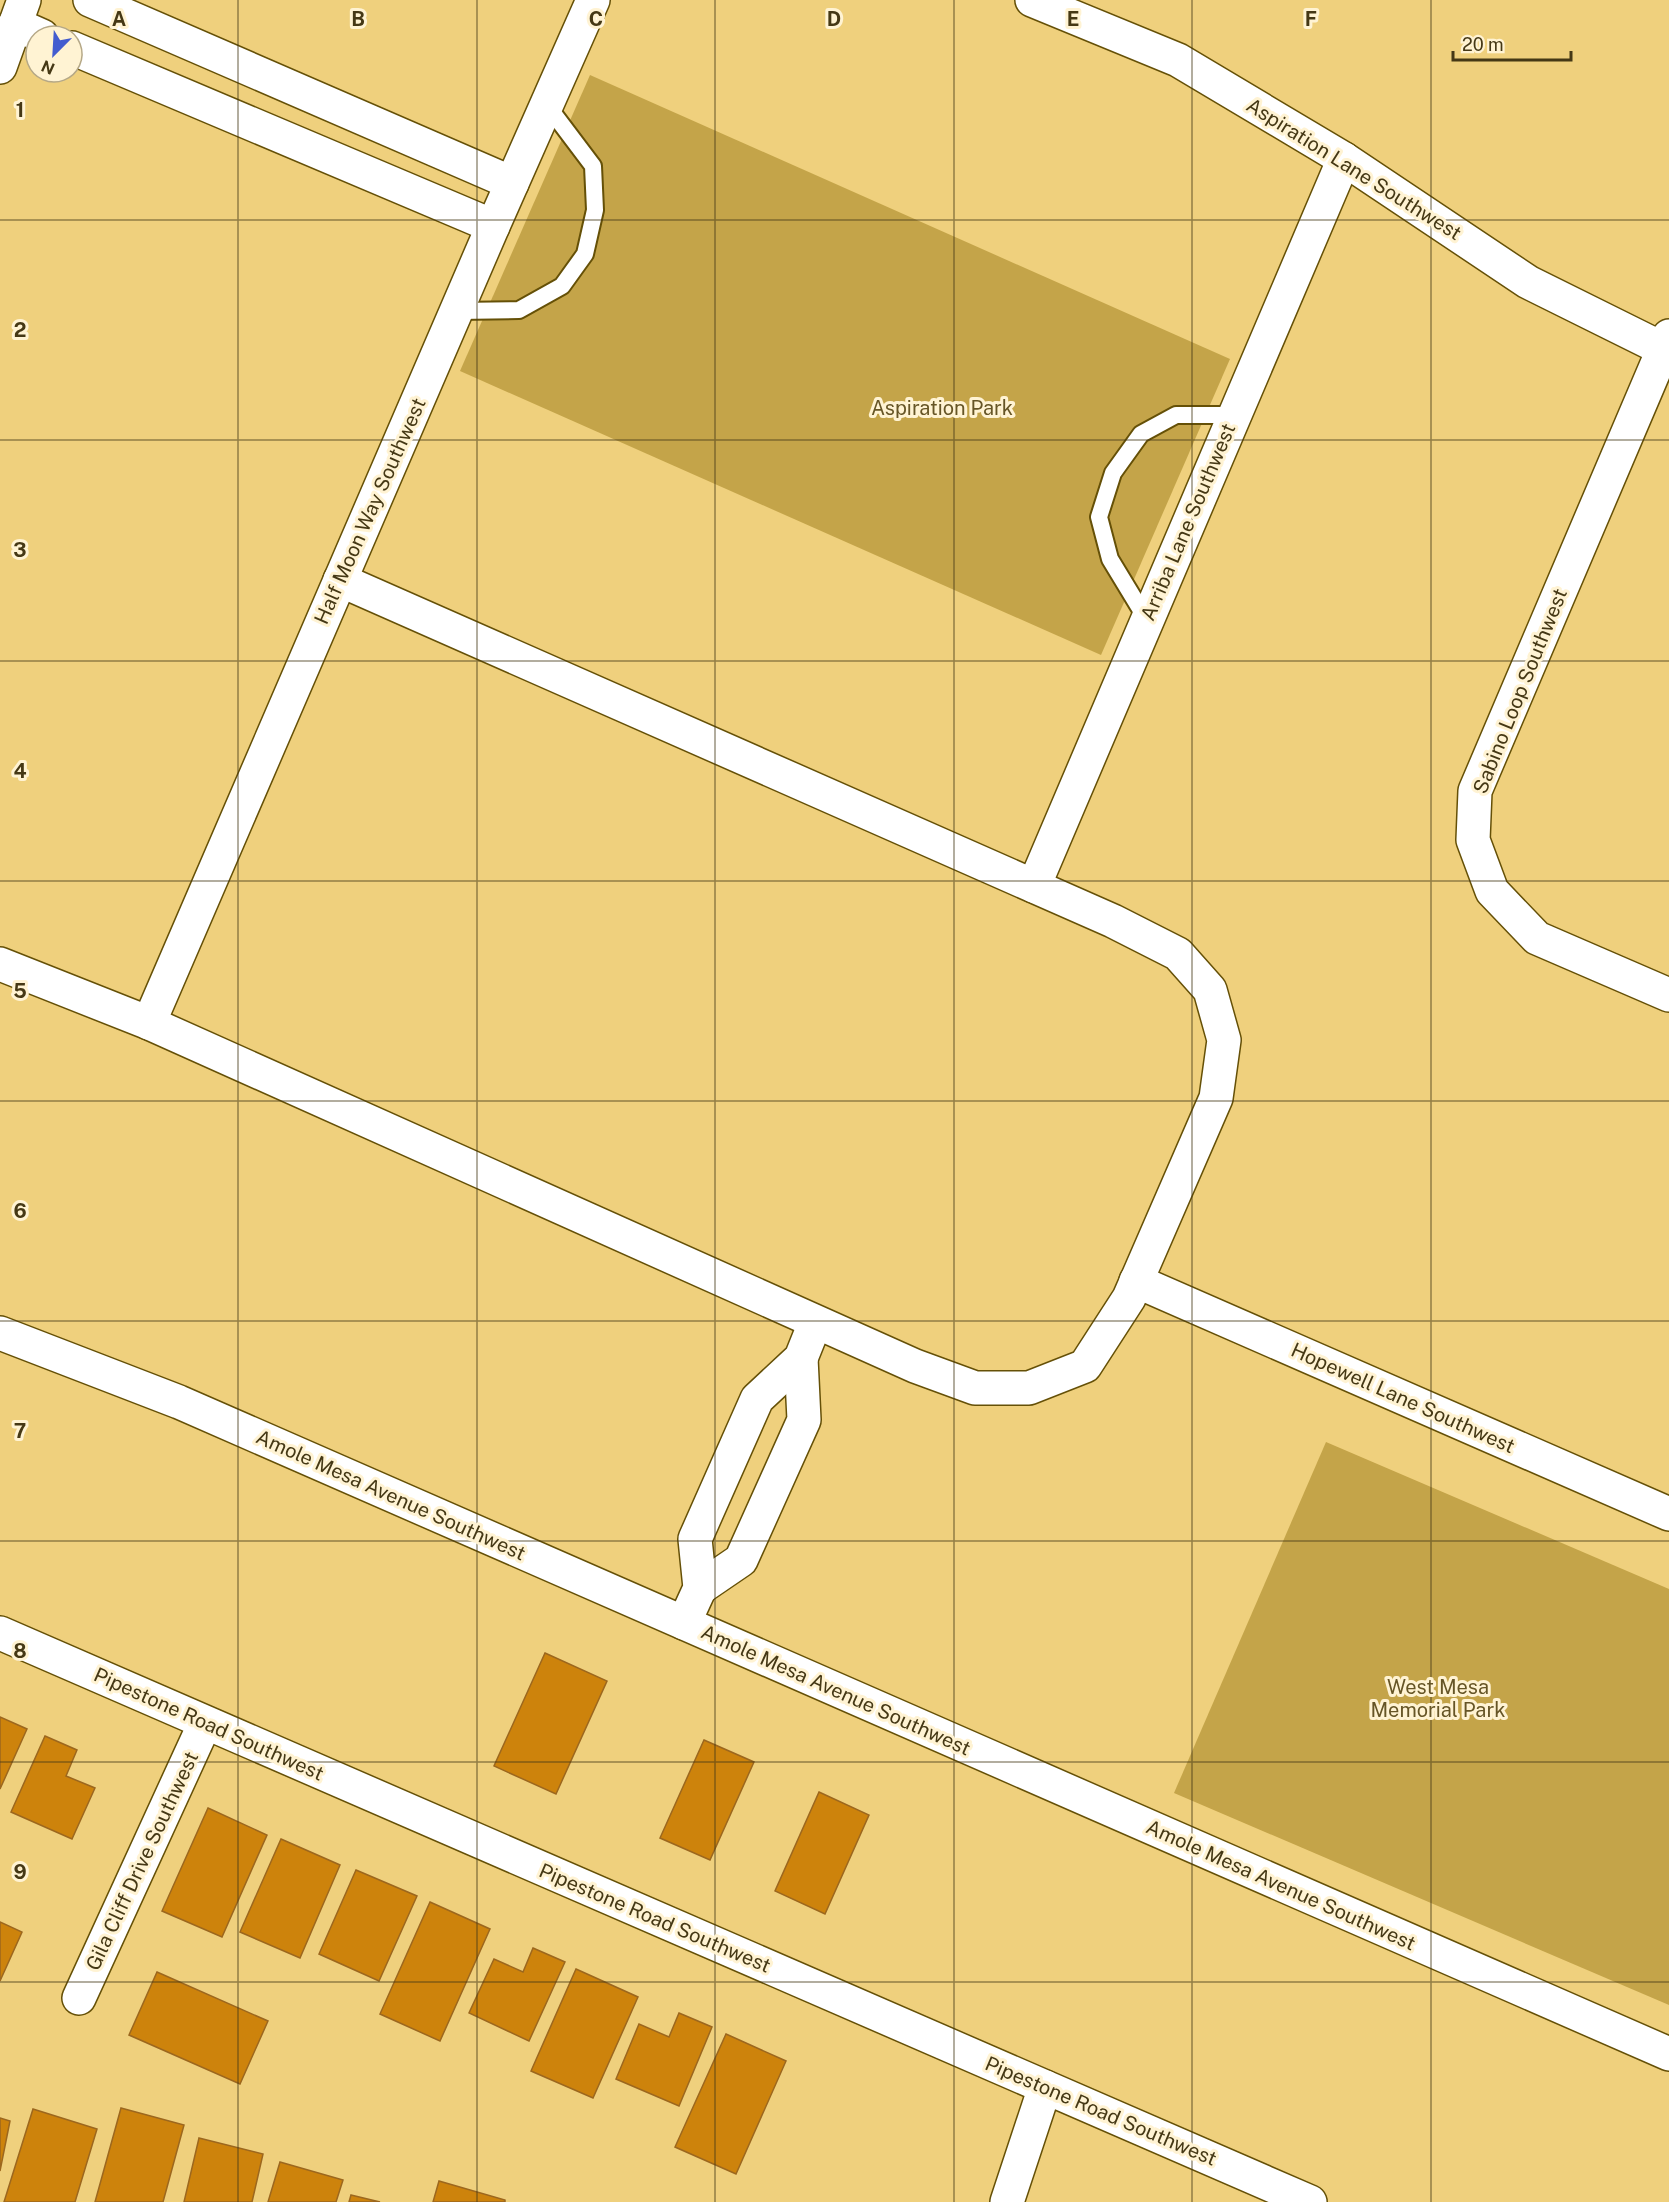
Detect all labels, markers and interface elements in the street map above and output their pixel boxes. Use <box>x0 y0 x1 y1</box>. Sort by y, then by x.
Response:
text: A <box>112 7 126 31</box>
text: B <box>351 7 365 31</box>
text: C <box>589 7 603 31</box>
text: D <box>827 7 841 31</box>
text: E <box>1067 7 1079 31</box>
text: F <box>1305 7 1317 31</box>
north arrow <box>24 24 84 84</box>
scale bar <box>1453 24 1572 62</box>
text: 20 m <box>1462 34 1504 55</box>
text: N <box>39 56 58 78</box>
street label: Aspiration Lane Southwest <box>1242 93 1466 245</box>
text: 1 <box>16 98 24 122</box>
text: 2 <box>14 318 26 342</box>
street label: Half Moon Way Southwest <box>309 394 431 628</box>
park label: Aspiration Park <box>871 396 1013 420</box>
street label: Arriba Lane Southwest <box>1136 420 1240 624</box>
text: 3 <box>13 538 27 562</box>
street label: Sabino Loop Southwest <box>1468 585 1572 797</box>
text: 4 <box>13 759 27 783</box>
text: 5 <box>13 979 27 1003</box>
text: 6 <box>13 1199 27 1223</box>
street label: Hopewell Lane Southwest <box>1287 1338 1519 1458</box>
text: 7 <box>14 1419 26 1443</box>
street label: Amole Mesa Avenue Southwest <box>253 1425 529 1565</box>
street label: Amole Mesa Avenue Southwest <box>698 1620 974 1760</box>
text: 8 <box>13 1639 27 1663</box>
street label: Pipestone Road Southwest <box>90 1662 328 1786</box>
park label: West Mesa Memorial Park <box>1371 1675 1505 1722</box>
street label: Gila Cliff Drive Southwest <box>81 1748 203 1974</box>
street label: Amole Mesa Avenue Southwest <box>1143 1815 1419 1955</box>
street label: Pipestone Road Southwest <box>536 1858 774 1978</box>
text: 9 <box>13 1860 27 1884</box>
street label: Pipestone Road Southwest <box>982 2051 1220 2171</box>

